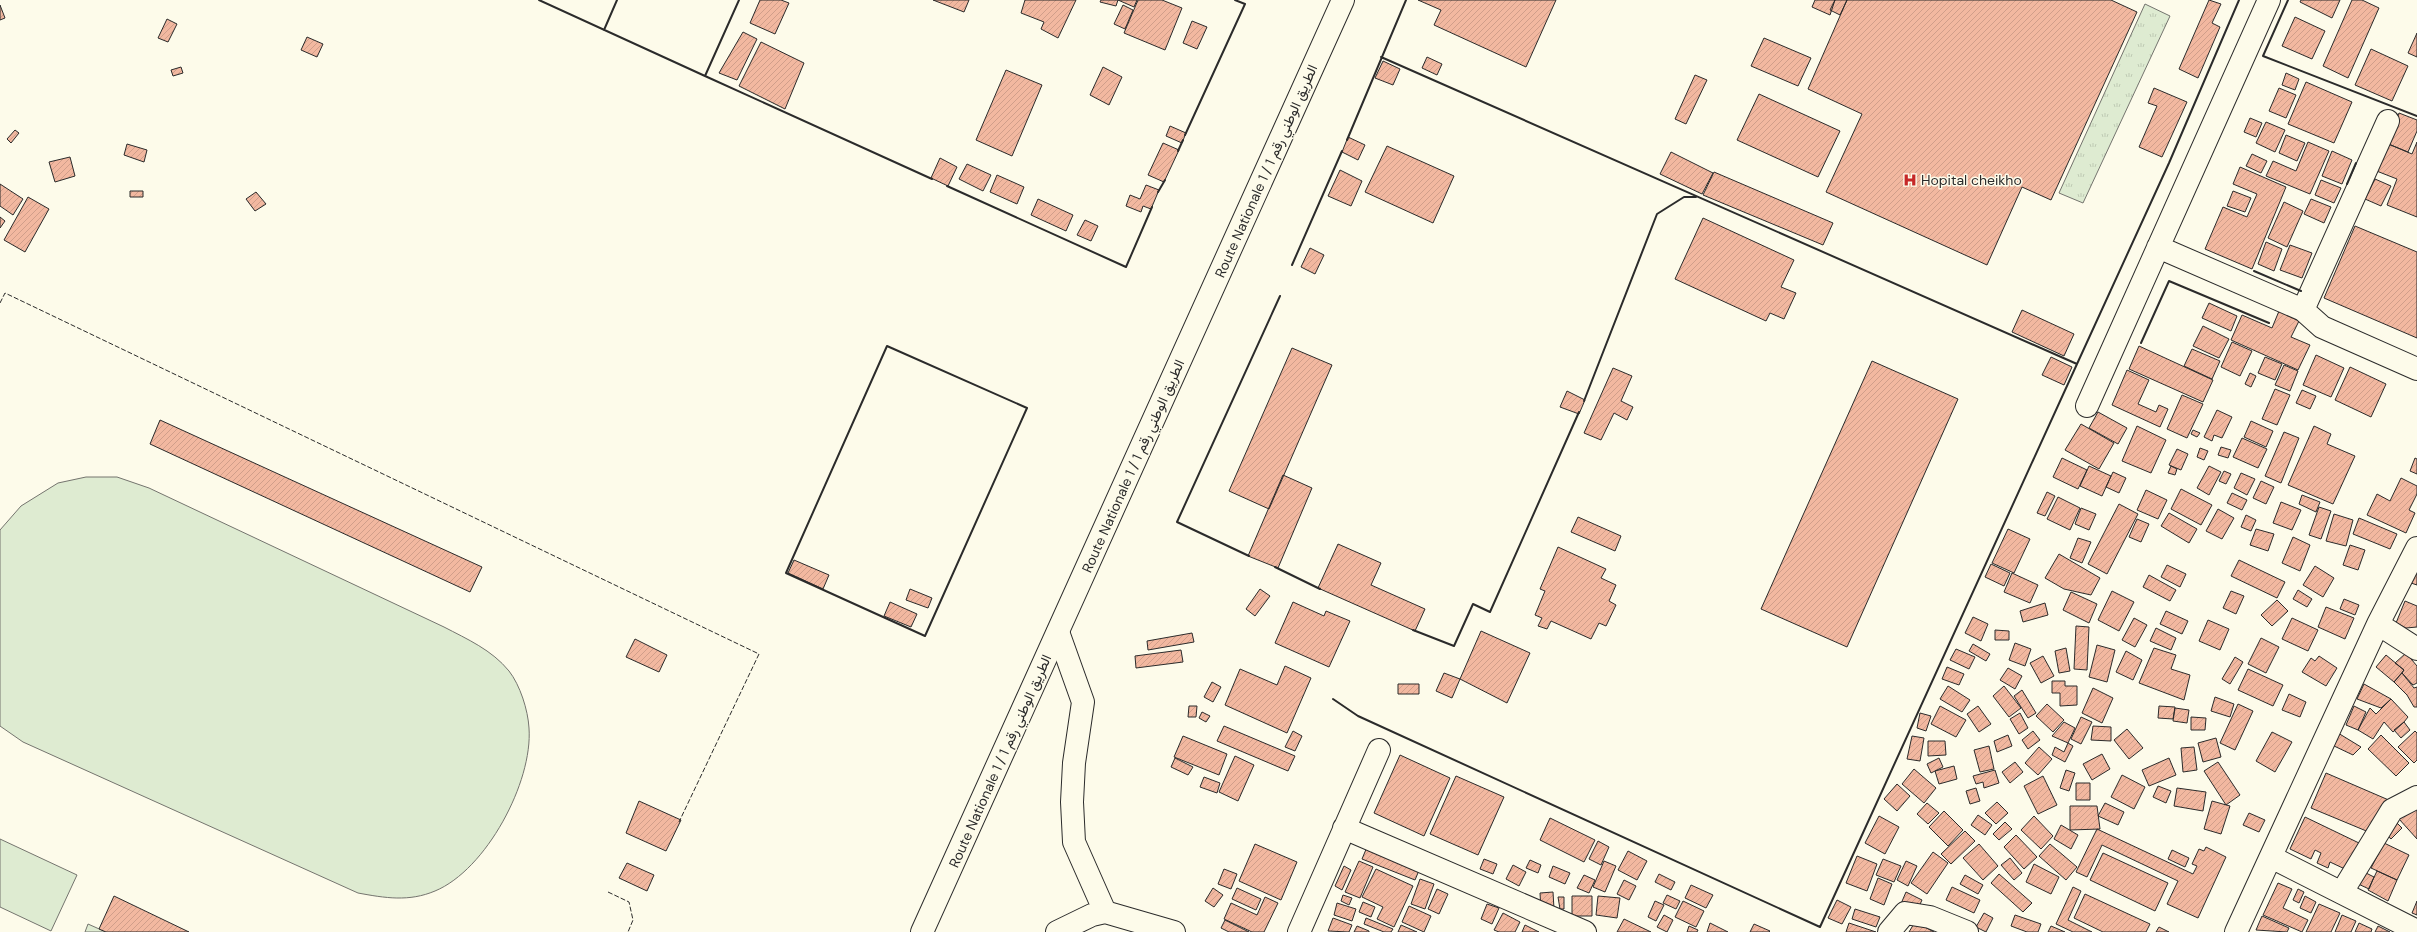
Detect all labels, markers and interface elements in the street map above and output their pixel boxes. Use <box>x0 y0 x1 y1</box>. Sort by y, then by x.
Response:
street label: Route Nationale 1 / الطريق الوطني رقم 1 <box>1211 62 1324 282</box>
place label: Hopital cheikho <box>1921 171 2022 189</box>
hospital icon: Hopital cheikho <box>1902 172 1918 188</box>
street label: Route Nationale 1 / الطريق الوطني رقم 1 <box>1078 357 1191 577</box>
street label: Route Nationale 1 / الطريق الوطني رقم 1 <box>945 652 1058 872</box>

